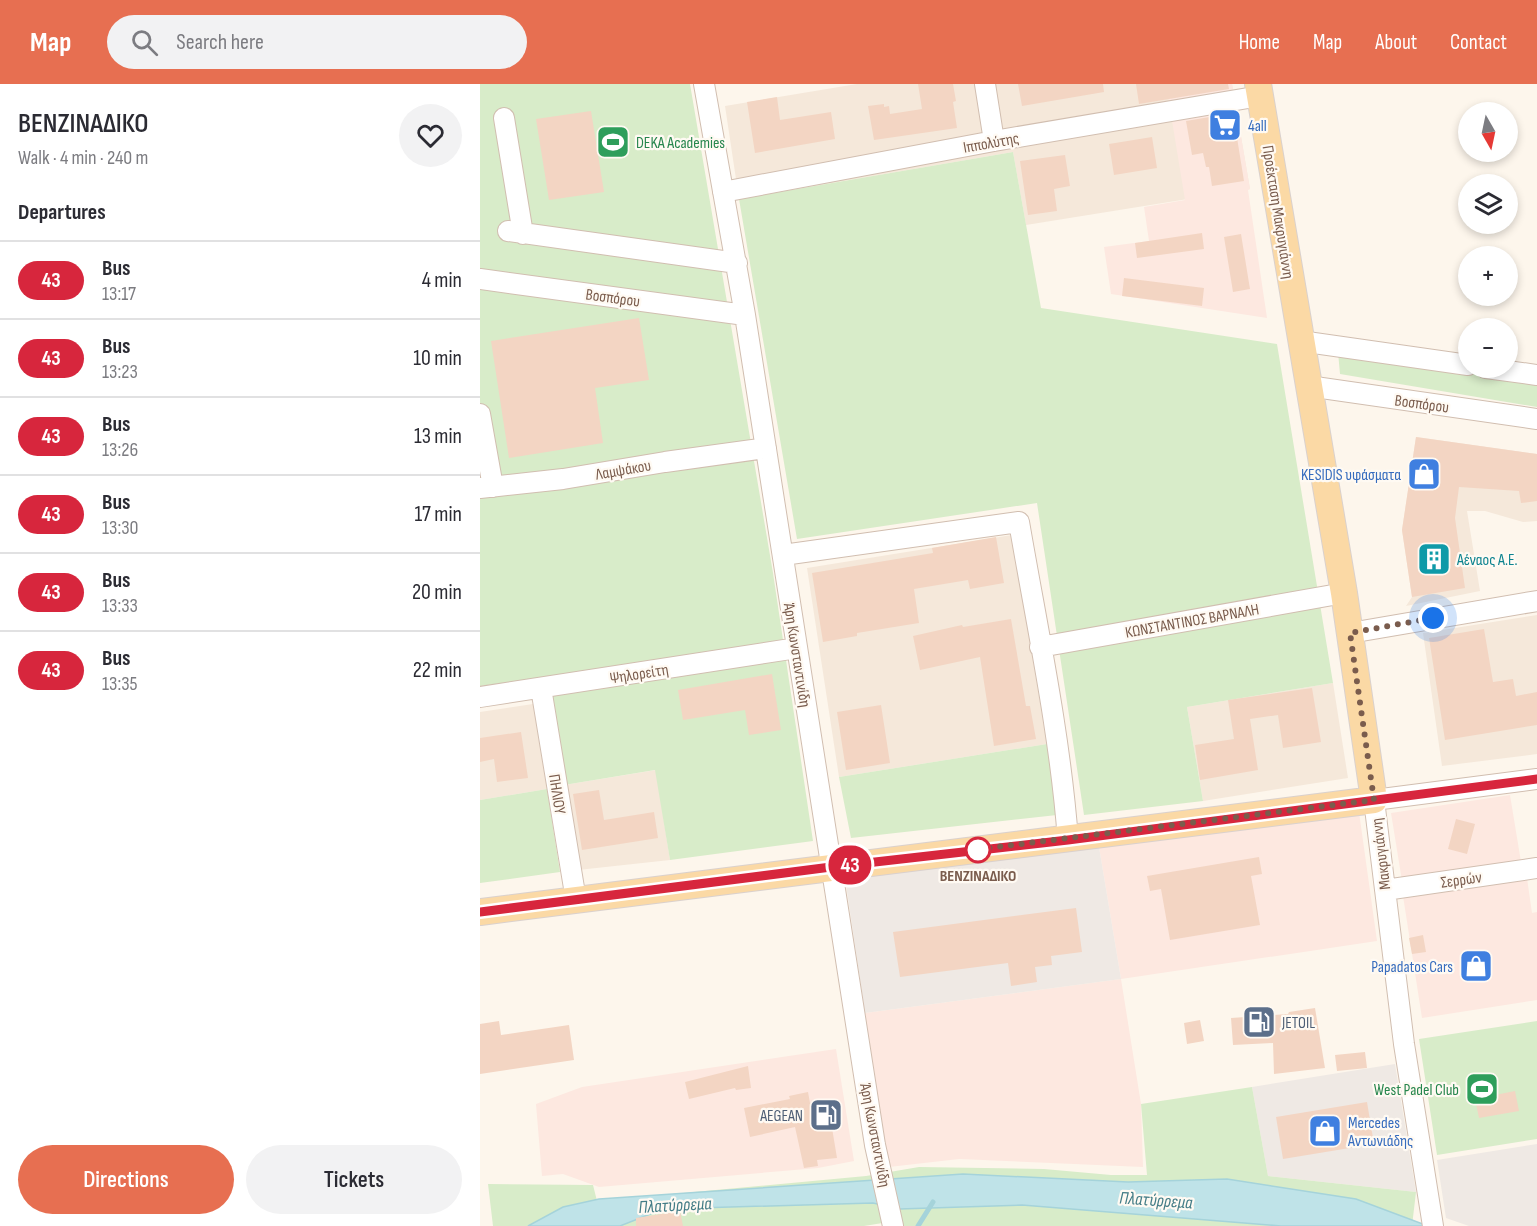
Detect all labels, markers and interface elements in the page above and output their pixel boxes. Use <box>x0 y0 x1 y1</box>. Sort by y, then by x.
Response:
search box <box>107 15 527 69</box>
text: Map <box>30 26 71 59</box>
icon: search <box>128 26 161 59</box>
text: Search here <box>176 29 264 56</box>
text: Home <box>1239 30 1280 55</box>
text: Map <box>1313 30 1342 55</box>
text: About <box>1375 30 1417 55</box>
text: Contact <box>1450 30 1507 55</box>
north arrow <box>1458 102 1518 162</box>
map controls <box>1458 102 1518 378</box>
button: heart <box>399 104 462 167</box>
text: ΒΕΝΖΙΝΑΔΙΚΟ <box>18 107 149 140</box>
supermarket icon: 4all <box>1207 107 1243 143</box>
place label: 4all <box>1248 117 1267 136</box>
sports icon: DEKA Academies <box>595 124 631 160</box>
street label: Ιππολύτης <box>962 129 1021 158</box>
place label: DEKA Academies <box>636 134 725 153</box>
street label: Προέκταση Μακρυγιάννη <box>1258 144 1297 280</box>
text: Walk · 4 min · 240 m <box>18 146 148 170</box>
button: layers <box>1458 174 1518 234</box>
text: Departures <box>18 199 106 226</box>
button: + <box>1458 246 1518 306</box>
text: Bus <box>102 255 131 282</box>
text: 4 min <box>422 267 462 294</box>
text: 43 <box>41 268 61 293</box>
text: 13:17 <box>102 282 136 306</box>
street label: Βοσπόρου <box>584 285 641 312</box>
button: − <box>1458 318 1518 378</box>
text: Bus <box>102 333 131 360</box>
text: 10 min <box>413 345 462 372</box>
text: 43 <box>41 346 61 371</box>
text: 13:23 <box>102 360 138 384</box>
street label: Βοσπόρου <box>1393 391 1450 418</box>
text: Bus <box>102 411 131 438</box>
text: 13 min <box>414 423 462 450</box>
text: 43 <box>41 424 61 449</box>
text: 13:26 <box>102 438 138 462</box>
street label: Λαμψάκου <box>593 456 653 485</box>
shop icon: KESIDIS υφάσματα <box>1406 456 1442 492</box>
place label: KESIDIS υφάσματα <box>1301 466 1401 485</box>
text: Bus <box>102 489 131 516</box>
text: 17 min <box>414 501 462 528</box>
text: 43 <box>41 502 61 527</box>
text: 13:30 <box>102 516 138 540</box>
building icon: Αέναος Α.Ε. <box>1416 541 1452 577</box>
place label: Αέναος Α.Ε. <box>1456 551 1518 570</box>
text: Bus <box>102 567 131 594</box>
text: 20 min <box>412 579 462 606</box>
text: 43 <box>41 580 61 605</box>
text: 13:33 <box>102 594 138 618</box>
street label: ΚΩΝΣΤΑΝΤΙΝΟΣ ΒΑΡΝΑΛΗ <box>1124 600 1261 643</box>
street label: Άρη Κωνσταντινίδη <box>779 602 814 709</box>
your location <box>1418 603 1448 633</box>
text: Bus <box>102 645 131 672</box>
text: 22 min <box>413 657 462 684</box>
text: 43 <box>41 658 61 683</box>
street label: Ψηλορείτη <box>608 660 670 689</box>
text: 13:35 <box>102 672 138 696</box>
street label: ΠΗΛΙΟΥ <box>544 773 569 816</box>
street label: Μακρυγιάννη <box>1368 817 1395 891</box>
marker: ΒΕΝΖΙΝΑΔΙΚΟ <box>965 837 991 863</box>
line badge: 43 <box>823 846 877 884</box>
text: 43 <box>840 853 860 878</box>
place label: ΒΕΝΖΙΝΑΔΙΚΟ <box>940 867 1016 886</box>
street label: Σερρών <box>1439 868 1483 893</box>
shop icon: Papadatos Cars <box>1458 948 1494 984</box>
place label: Papadatos Cars <box>1371 958 1453 977</box>
fuel station icon: JETOIL <box>1241 1004 1277 1040</box>
place label: JETOIL <box>1281 1014 1315 1033</box>
sports icon: West Padel Club <box>1464 1071 1500 1107</box>
place label: West Padel Club <box>1374 1081 1459 1100</box>
street label: Άρη Κωνσταντινίδη <box>855 1082 894 1189</box>
fuel station icon: AEGEAN <box>808 1097 844 1133</box>
place label: AEGEAN <box>759 1107 803 1126</box>
shop icon: Mercedes Αντωνιάδης <box>1307 1113 1343 1149</box>
place label: Mercedes Αντωνιάδης <box>1347 1114 1413 1151</box>
button: Directions <box>18 1145 234 1214</box>
button: Tickets <box>246 1145 462 1214</box>
water label: Πλατύρρεμα <box>1119 1187 1194 1214</box>
water label: Πλατύρρεμα <box>638 1193 713 1218</box>

